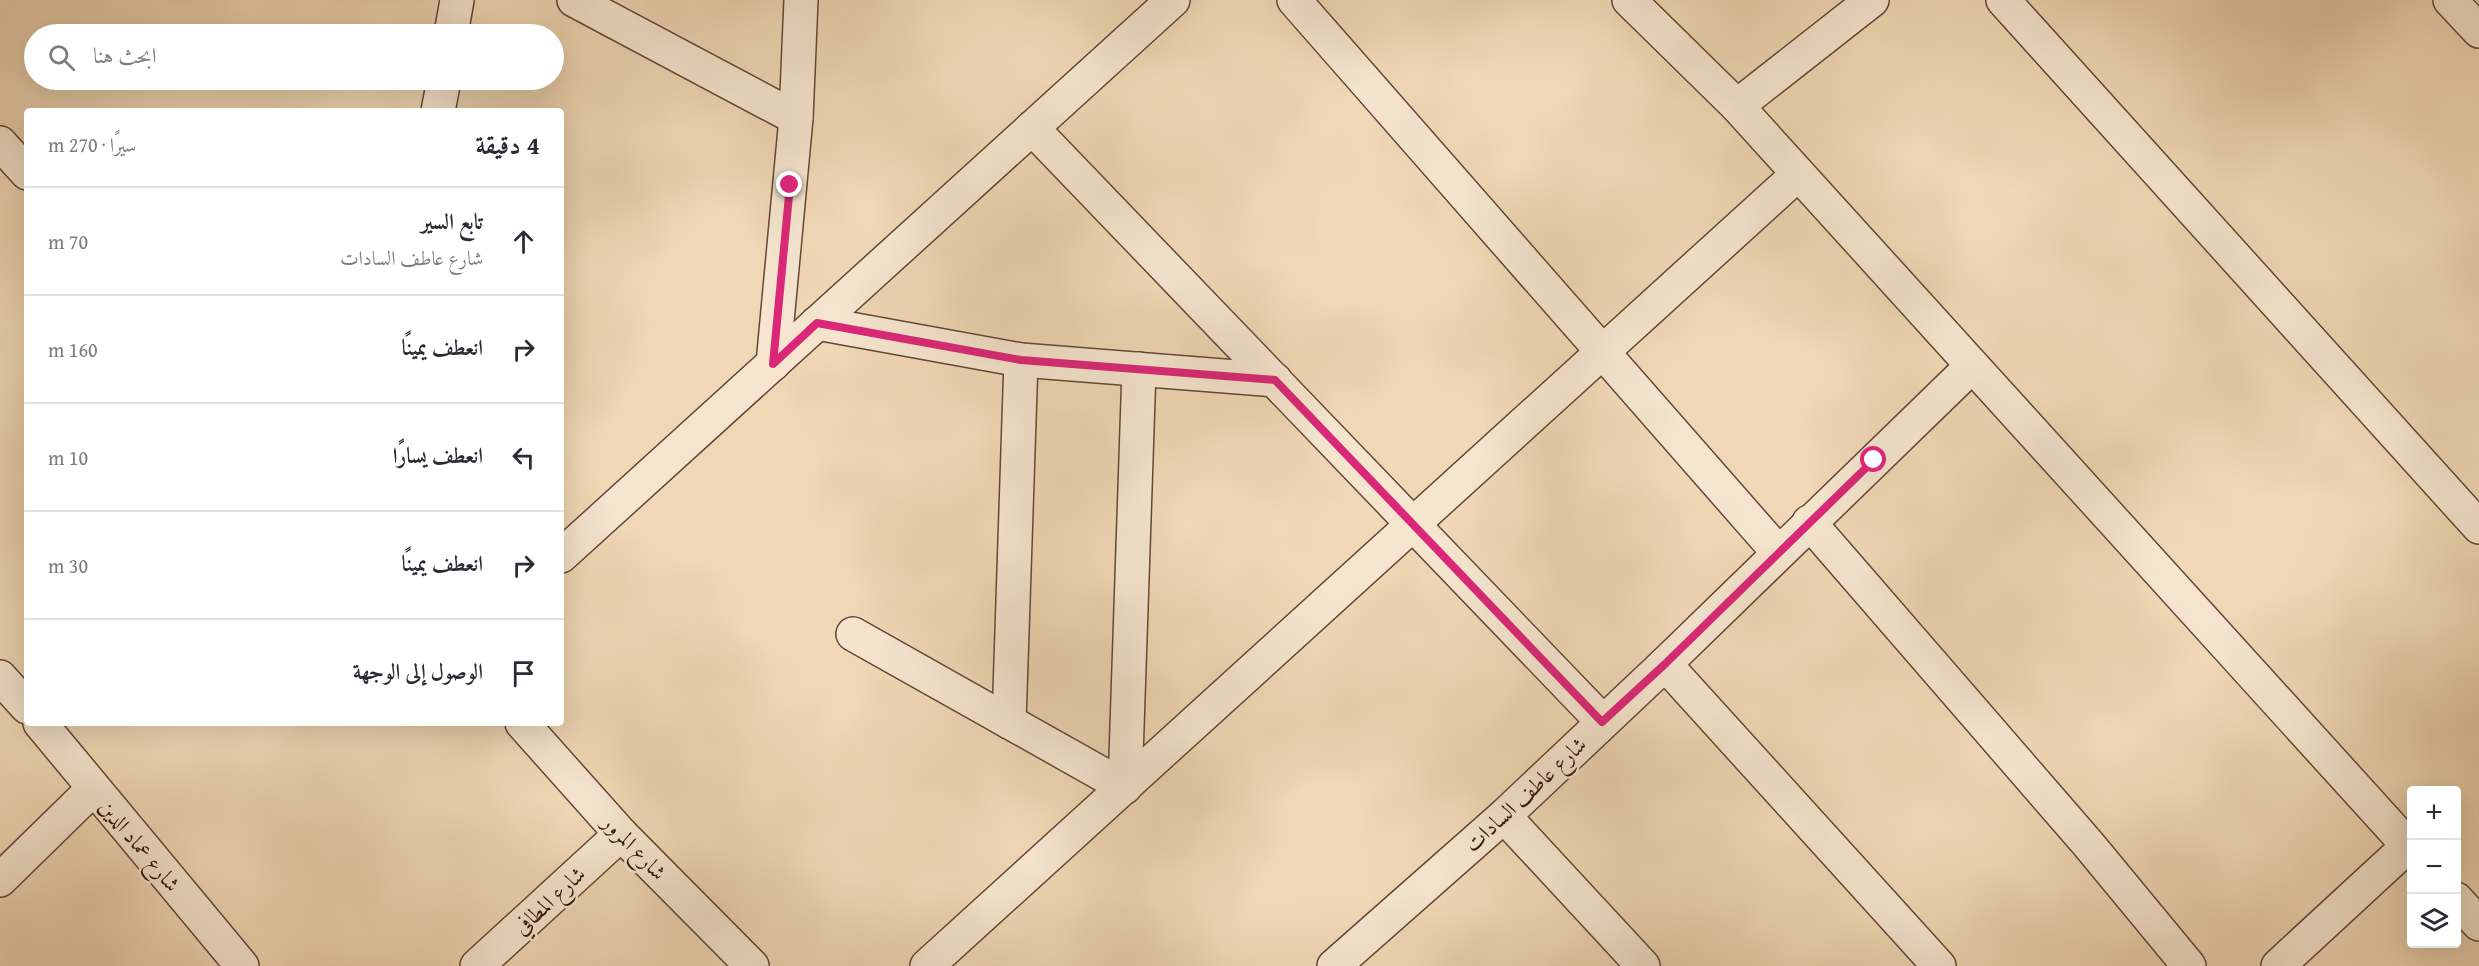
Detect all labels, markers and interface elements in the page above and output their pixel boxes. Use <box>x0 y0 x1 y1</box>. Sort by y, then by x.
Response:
search box <box>24 24 564 90</box>
text: ابحث هنا <box>93 39 157 71</box>
icon: search <box>45 41 78 74</box>
text: 4 دقيقة <box>475 125 540 164</box>
text: سيرًا · 270 m <box>48 130 136 159</box>
route end <box>776 171 802 197</box>
text: تابع السير <box>421 205 483 237</box>
icon: ahead <box>507 225 540 258</box>
text: 70 m <box>48 227 88 256</box>
text: شارع عاطف السادات <box>340 243 483 272</box>
text: انعطف يمينًا <box>402 331 483 363</box>
icon: right <box>507 333 540 366</box>
text: 160 m <box>48 335 98 364</box>
text: انعطف يسارًا <box>393 439 483 471</box>
icon: left <box>507 441 540 474</box>
text: 10 m <box>48 443 88 472</box>
route start <box>1860 446 1886 472</box>
text: انعطف يمينًا <box>402 547 483 579</box>
icon: right <box>507 549 540 582</box>
text: 30 m <box>48 551 88 580</box>
text: الوصول إلى الوجهة <box>353 655 483 687</box>
icon: arrive <box>507 657 540 690</box>
street label: شارع عاطف السادات <box>1457 729 1595 862</box>
map controls <box>2407 786 2461 948</box>
button: + <box>2407 786 2461 840</box>
street label: شارع عماد الدين <box>89 792 188 900</box>
street label: شارع المرور <box>592 805 675 889</box>
button: − <box>2407 840 2461 894</box>
street label: شارع المطافي <box>506 858 594 944</box>
button: layers <box>2407 894 2461 948</box>

